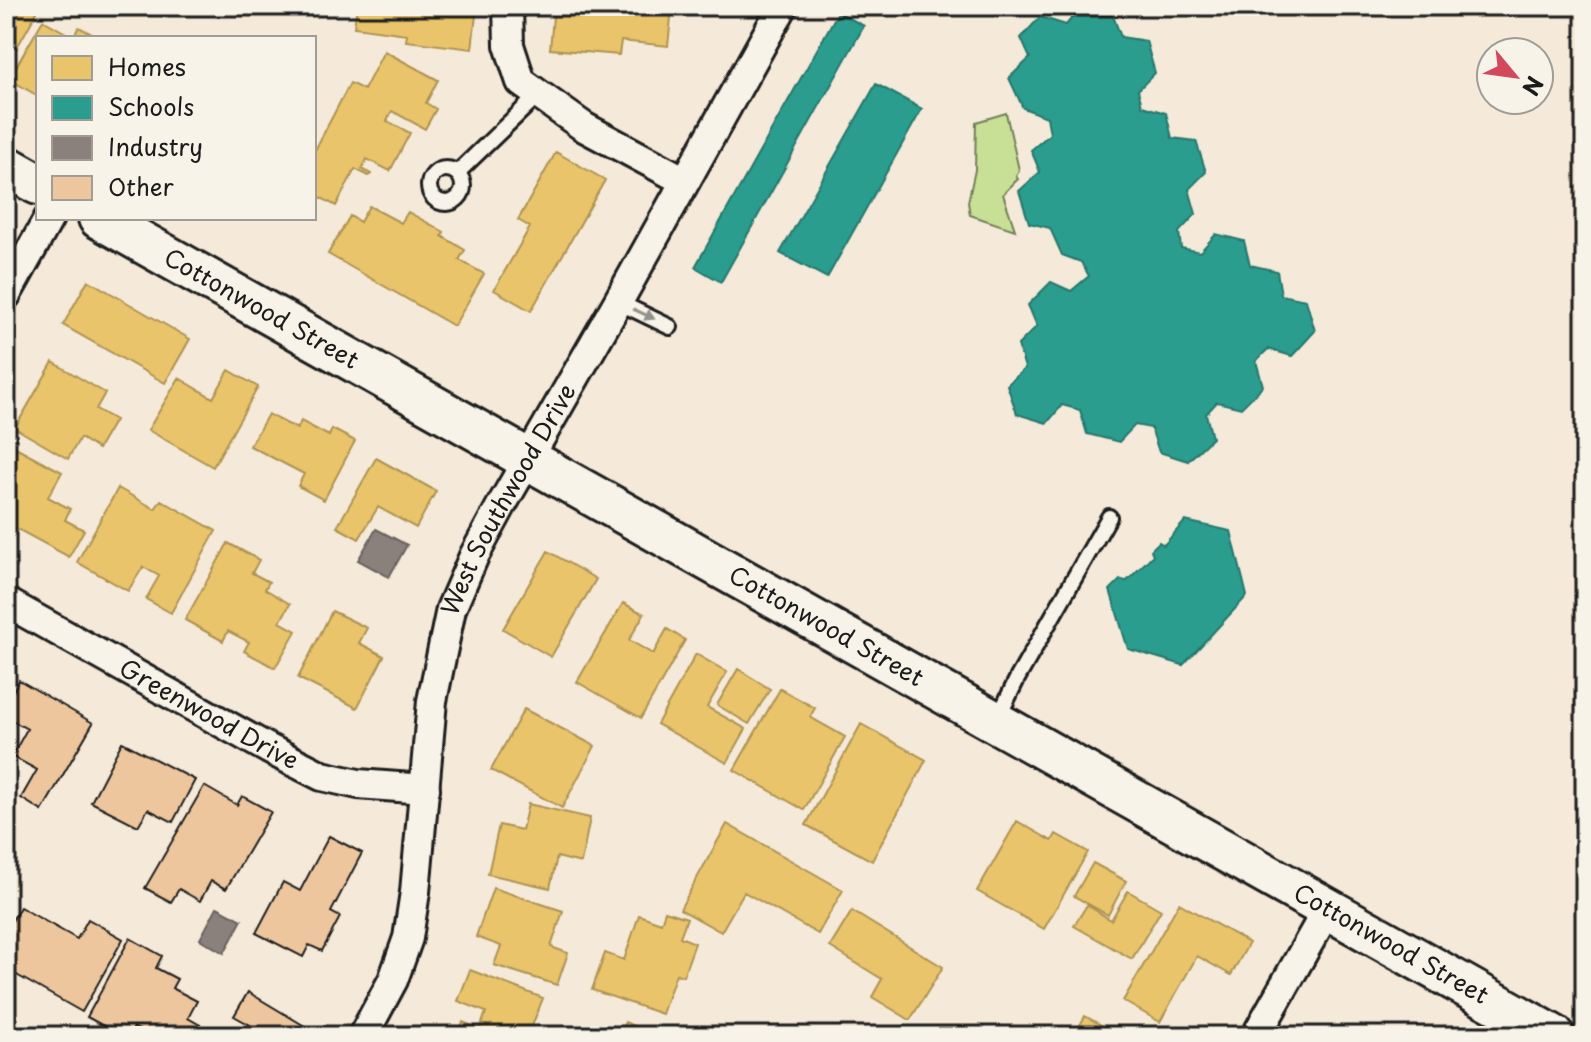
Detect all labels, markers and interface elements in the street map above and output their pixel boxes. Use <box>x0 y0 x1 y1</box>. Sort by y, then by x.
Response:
legend <box>36 36 316 220</box>
north arrow <box>1475 36 1555 116</box>
text: Homes <box>108 48 186 84</box>
text: N <box>1515 71 1552 102</box>
text: Schools <box>108 88 194 124</box>
text: Industry <box>108 128 203 164</box>
text: Other <box>108 168 175 204</box>
street label: Cottonwood Street <box>158 238 366 377</box>
one-way arrow <box>632 307 656 321</box>
street label: West Southwood Drive <box>430 376 584 620</box>
street label: Cottonwood Street <box>723 556 931 694</box>
street label: Greenwood Drive <box>113 649 306 777</box>
street label: Cottonwood Street <box>1288 873 1496 1012</box>

